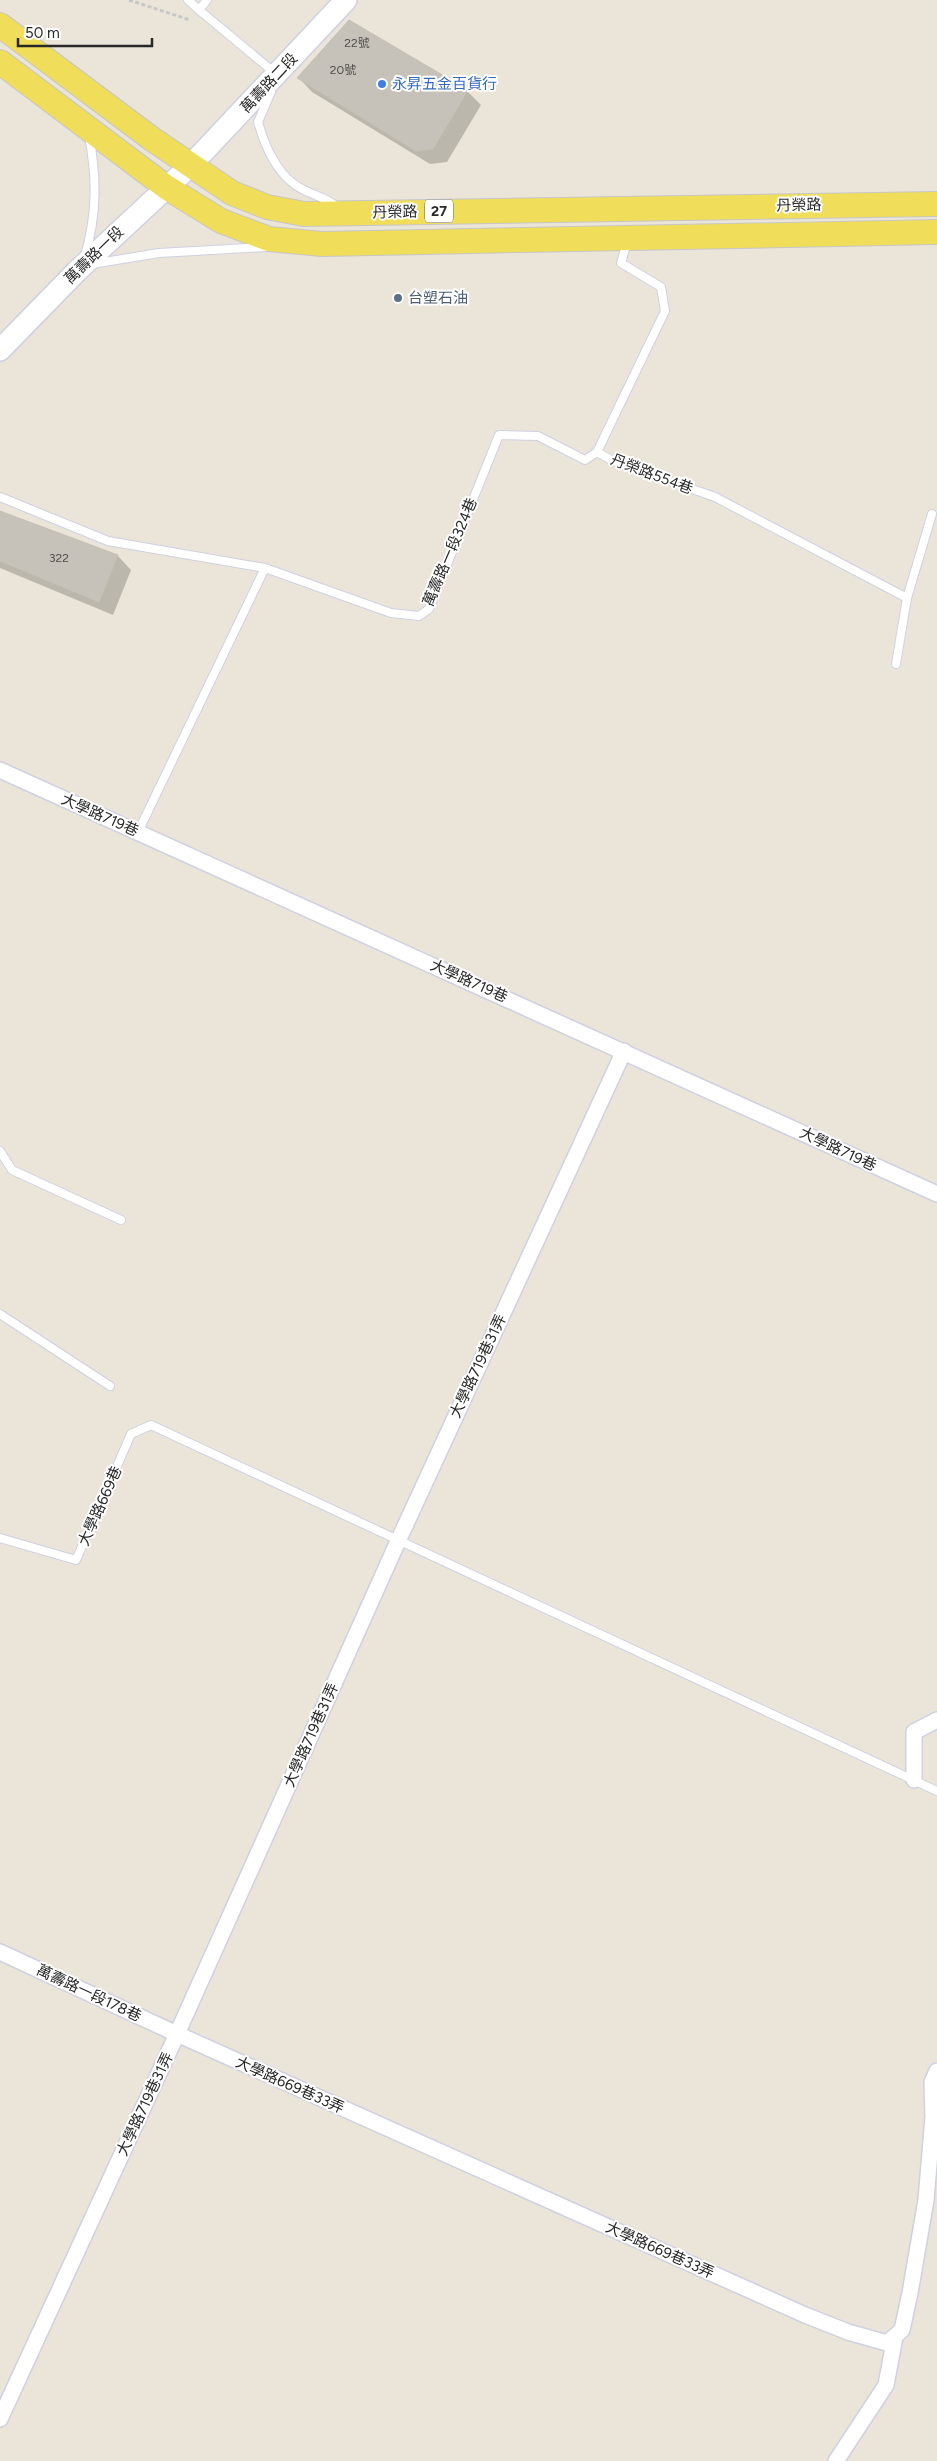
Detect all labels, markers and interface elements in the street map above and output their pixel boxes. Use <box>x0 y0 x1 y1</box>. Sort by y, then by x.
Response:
scale bar <box>18 15 151 47</box>
text: 50 m <box>25 24 60 42</box>
house number: 22號 <box>344 36 370 50</box>
street label: 萬壽路二段 <box>237 49 301 117</box>
house number: 20號 <box>330 63 356 77</box>
place label: 永昇五金百貨行 <box>392 75 497 93</box>
marker: 永昇五金百貨行 <box>376 78 388 90</box>
street label: 丹榮路 <box>776 196 822 214</box>
road number: 27 <box>425 200 453 222</box>
street label: 丹榮路 <box>372 203 418 221</box>
street label: 萬壽路一段 <box>61 222 127 288</box>
place label: 台塑石油 <box>408 289 468 307</box>
marker: 台塑石油 <box>392 292 404 304</box>
street label: 丹榮路554巷 <box>608 450 696 498</box>
street label: 萬壽路一段324巷 <box>419 495 481 609</box>
house number: 322 <box>49 551 69 565</box>
street label: 大學路719巷 <box>59 790 141 840</box>
street label: 大學路719巷 <box>428 956 510 1006</box>
street label: 大學路719巷 <box>797 1123 879 1175</box>
street label: 大學路719巷31弄 <box>446 1311 510 1421</box>
street label: 大學路669巷 <box>74 1463 126 1549</box>
street label: 大學路719巷31弄 <box>280 1680 342 1790</box>
street label: 萬壽路一段178巷 <box>34 1961 144 2025</box>
street label: 大學路719巷31弄 <box>113 2049 177 2159</box>
street label: 大學路669巷33弄 <box>233 2053 347 2117</box>
street label: 大學路669巷33弄 <box>603 2218 717 2282</box>

